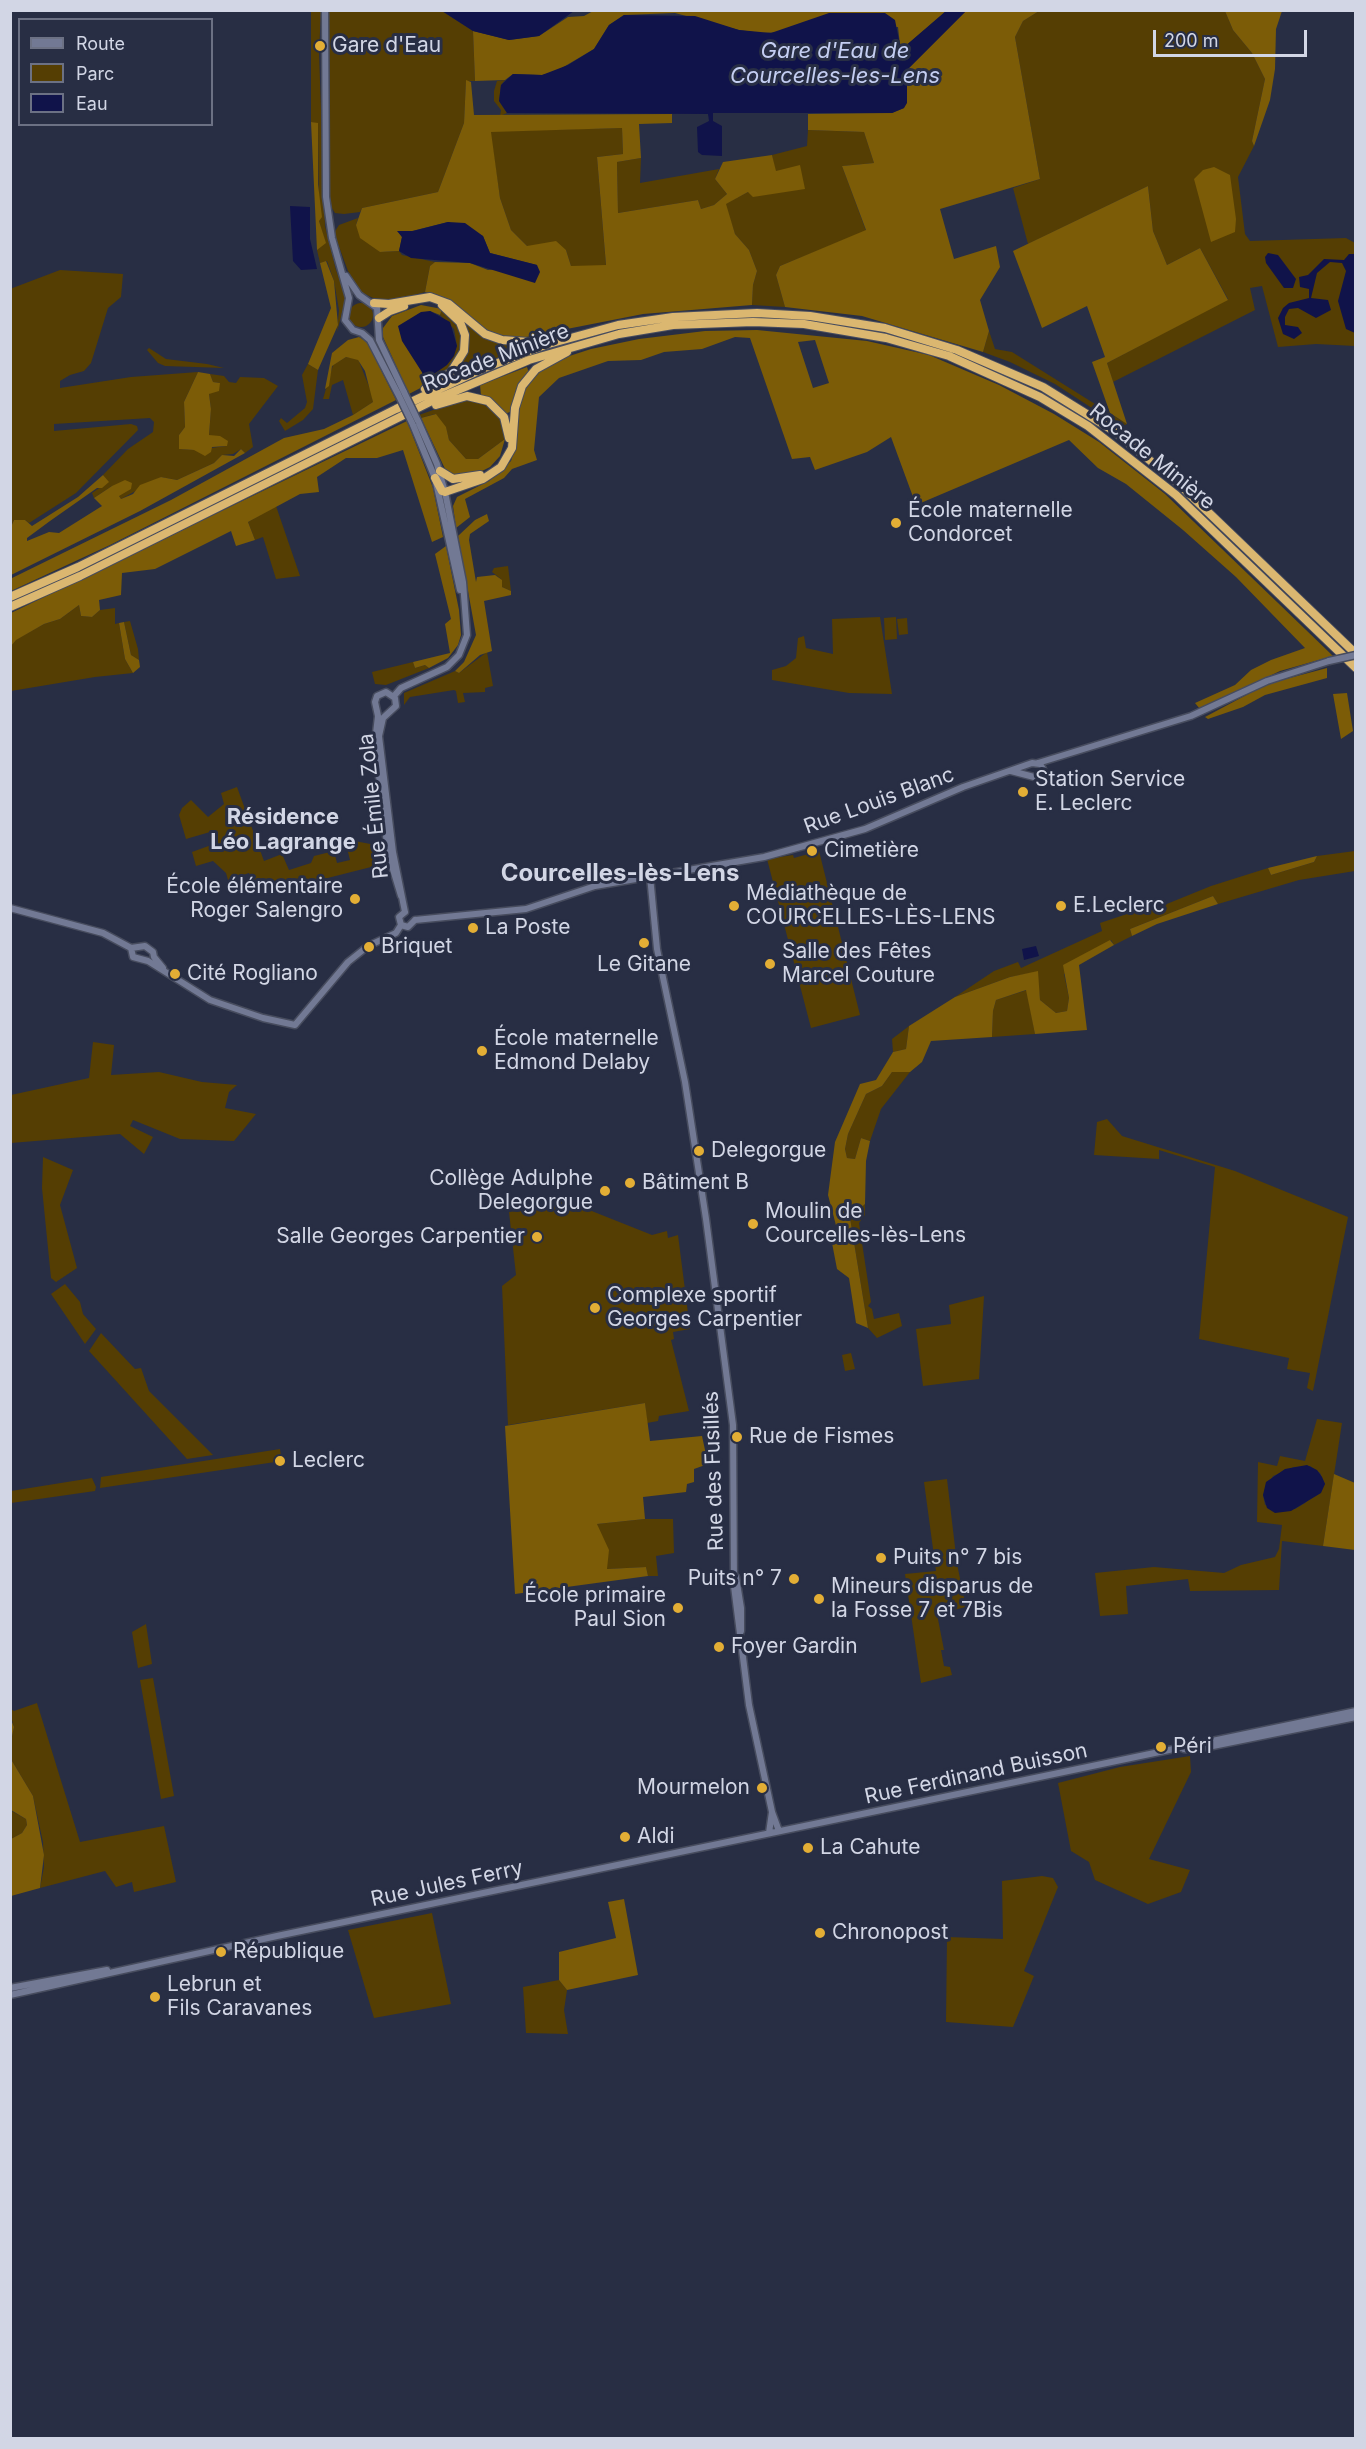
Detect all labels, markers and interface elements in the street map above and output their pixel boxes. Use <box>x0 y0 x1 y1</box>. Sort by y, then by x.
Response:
legend <box>18 18 213 126</box>
scale bar <box>1156 18 1310 56</box>
text: 200 m <box>1164 30 1219 51</box>
text: Route <box>76 33 125 54</box>
place label: Gare d'Eau <box>332 33 441 59</box>
water label: Gare d'Eau de Courcelles-les-Lens <box>730 38 940 90</box>
marker: Gare d'Eau <box>313 39 327 53</box>
text: Parc <box>76 63 114 84</box>
text: Eau <box>76 93 108 114</box>
street label: Rocade Minière <box>419 319 573 397</box>
street label: Rocade Minière <box>1084 399 1220 515</box>
place label: École maternelle Condorcet <box>908 498 1073 548</box>
marker: École maternelle Condorcet <box>889 516 903 530</box>
street label: Rue Émile Zola <box>354 732 394 880</box>
street label: Rue Louis Blanc <box>800 762 958 840</box>
place label: Station Service E. Leclerc <box>1035 767 1185 817</box>
marker: Station Service E. Leclerc <box>1016 785 1030 799</box>
district label: Résidence Léo Lagrange <box>210 804 356 855</box>
place label: Cimetière <box>824 838 919 864</box>
marker: Cimetière <box>805 844 819 858</box>
district label: Courcelles-lès-Lens <box>501 860 739 888</box>
place label: École élémentaire Roger Salengro <box>166 874 343 924</box>
place label: Médiathèque de COURCELLES-LÈS-LENS <box>746 881 995 931</box>
marker: École élémentaire Roger Salengro <box>348 892 362 906</box>
place label: E.Leclerc <box>1073 893 1165 919</box>
marker: Médiathèque de COURCELLES-LÈS-LENS <box>727 899 741 913</box>
marker: E.Leclerc <box>1054 899 1068 913</box>
place label: La Poste <box>485 915 570 941</box>
marker: La Poste <box>466 921 480 935</box>
place label: Briquet <box>381 934 452 960</box>
marker: Le Gitane <box>637 936 651 950</box>
place label: Salle des Fêtes Marcel Couture <box>782 939 935 989</box>
marker: Briquet <box>362 940 376 954</box>
place label: Le Gitane <box>597 952 691 978</box>
marker: Salle des Fêtes Marcel Couture <box>763 957 777 971</box>
place label: Cité Rogliano <box>187 961 318 987</box>
marker: Cité Rogliano <box>168 967 182 981</box>
place label: École maternelle Edmond Delaby <box>494 1026 659 1076</box>
marker: École maternelle Edmond Delaby <box>475 1044 489 1058</box>
place label: Delegorgue <box>711 1138 826 1164</box>
marker: Delegorgue <box>692 1144 706 1158</box>
place label: Collège Adulphe Delegorgue <box>429 1166 593 1216</box>
place label: Bâtiment B <box>642 1170 749 1196</box>
marker: Bâtiment B <box>623 1176 637 1190</box>
marker: Collège Adulphe Delegorgue <box>598 1184 612 1198</box>
place label: Moulin de Courcelles-lès-Lens <box>765 1199 966 1249</box>
marker: Moulin de Courcelles-lès-Lens <box>746 1217 760 1231</box>
place label: Salle Georges Carpentier <box>276 1224 525 1250</box>
marker: Salle Georges Carpentier <box>530 1230 544 1244</box>
place label: Complexe sportif Georges Carpentier <box>607 1283 802 1333</box>
marker: Complexe sportif Georges Carpentier <box>588 1301 602 1315</box>
street label: Rue des Fusillés <box>699 1391 729 1551</box>
place label: Rue de Fismes <box>749 1424 894 1450</box>
marker: Rue de Fismes <box>730 1430 744 1444</box>
place label: Leclerc <box>292 1448 365 1474</box>
marker: Leclerc <box>273 1454 287 1468</box>
place label: Puits n° 7 bis <box>893 1545 1022 1571</box>
marker: Puits n° 7 bis <box>874 1551 888 1565</box>
place label: Puits n° 7 <box>688 1566 782 1592</box>
marker: Puits n° 7 <box>787 1572 801 1586</box>
place label: Mineurs disparus de la Fosse 7 et 7Bis <box>831 1574 1033 1624</box>
place label: École primaire Paul Sion <box>524 1583 666 1633</box>
marker: Mineurs disparus de la Fosse 7 et 7Bis <box>812 1592 826 1606</box>
marker: École primaire Paul Sion <box>671 1601 685 1615</box>
place label: Foyer Gardin <box>731 1634 858 1660</box>
marker: Foyer Gardin <box>712 1640 726 1654</box>
place label: Péri <box>1173 1734 1212 1760</box>
street label: Rue Ferdinand Buisson <box>862 1738 1090 1810</box>
marker: Péri <box>1154 1740 1168 1754</box>
place label: Mourmelon <box>637 1775 750 1801</box>
marker: Mourmelon <box>755 1781 769 1795</box>
place label: Aldi <box>637 1824 675 1850</box>
marker: Aldi <box>618 1830 632 1844</box>
place label: La Cahute <box>820 1835 920 1861</box>
marker: La Cahute <box>801 1841 815 1855</box>
street label: Rue Jules Ferry <box>369 1856 525 1912</box>
place label: Chronopost <box>832 1920 948 1946</box>
marker: Chronopost <box>813 1926 827 1940</box>
place label: République <box>233 1939 344 1965</box>
marker: République <box>214 1945 228 1959</box>
place label: Lebrun et Fils Caravanes <box>167 1972 312 2022</box>
marker: Lebrun et Fils Caravanes <box>148 1990 162 2004</box>

